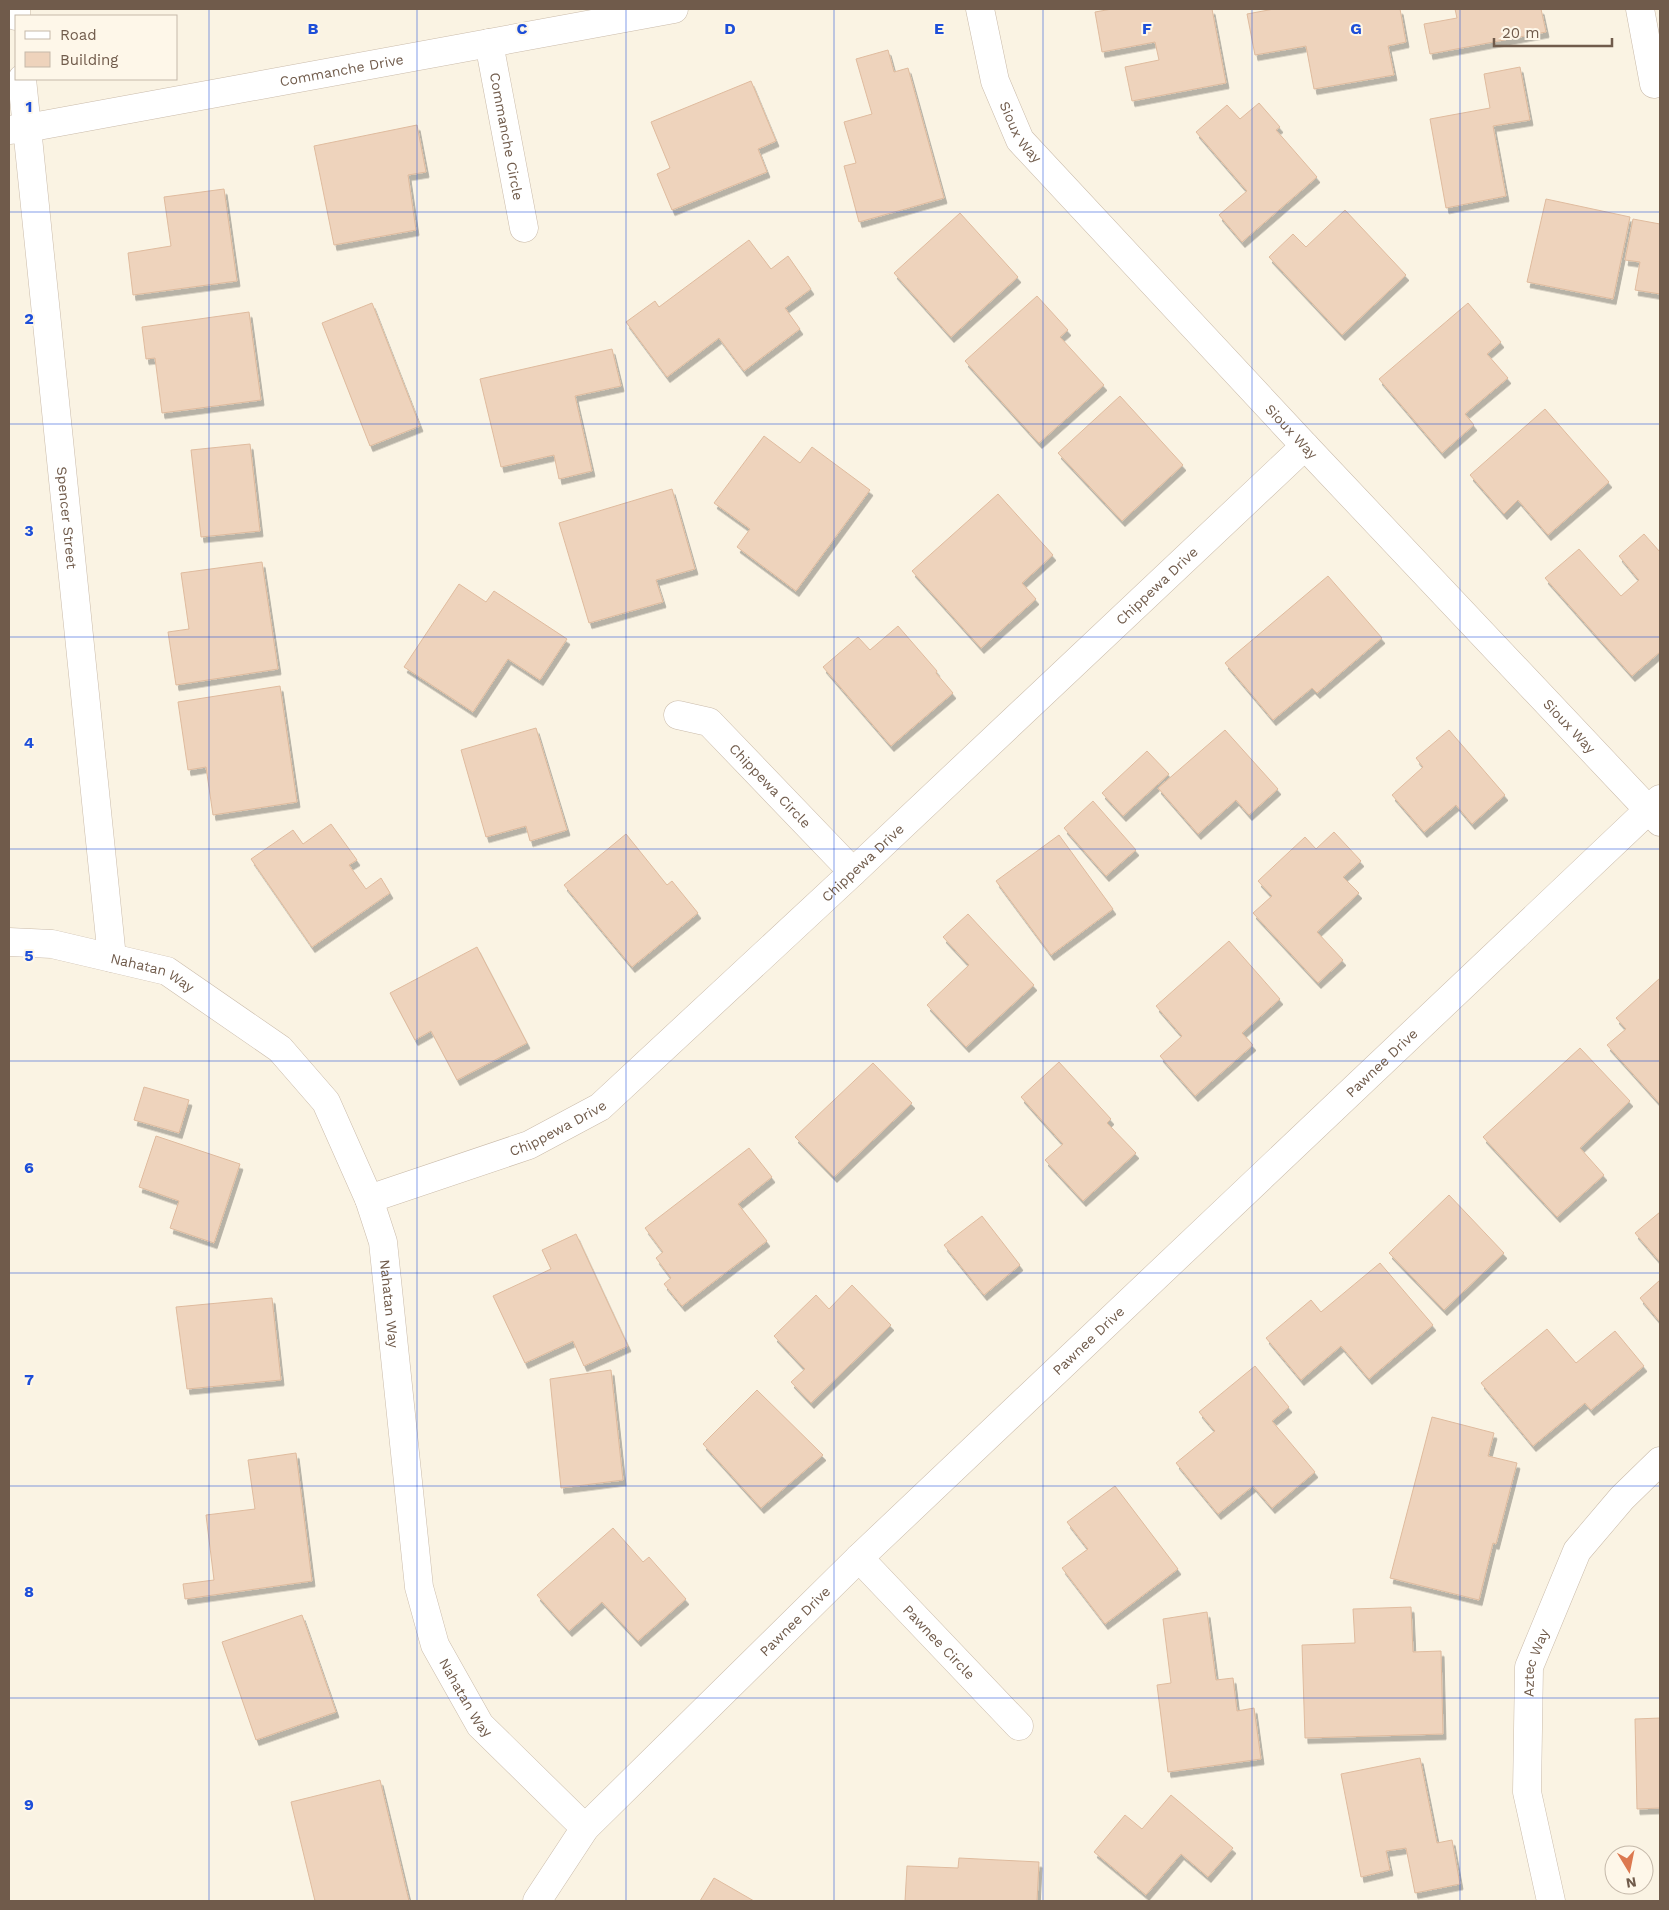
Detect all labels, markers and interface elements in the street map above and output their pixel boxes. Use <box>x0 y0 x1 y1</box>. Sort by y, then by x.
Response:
legend <box>15 15 178 80</box>
scale bar <box>1494 15 1612 47</box>
text: B <box>308 19 319 38</box>
text: C <box>517 19 528 38</box>
text: D <box>724 19 736 38</box>
text: E <box>934 19 944 38</box>
text: F <box>1142 19 1152 38</box>
text: G <box>1350 19 1362 38</box>
text: 20 m <box>1502 24 1540 42</box>
text: Road <box>60 26 97 44</box>
text: Building <box>60 51 118 69</box>
street label: Commanche Drive <box>278 51 405 89</box>
street label: Commanche Circle <box>487 71 527 202</box>
text: 1 <box>26 97 32 116</box>
street label: Sioux Way <box>997 99 1045 166</box>
text: 2 <box>24 309 34 328</box>
street label: Sioux Way <box>1262 401 1321 463</box>
street label: Spencer Street <box>54 466 80 570</box>
text: 3 <box>24 521 34 540</box>
street label: Chippewa Drive <box>1113 544 1201 628</box>
street label: Sioux Way <box>1540 696 1599 757</box>
text: 4 <box>24 733 34 752</box>
street label: Chippewa Circle <box>726 740 814 831</box>
street label: Chippewa Drive <box>818 821 907 905</box>
text: 5 <box>24 946 34 965</box>
street label: Nahatan Way <box>109 950 198 996</box>
street label: Pawnee Drive <box>1343 1025 1421 1100</box>
street label: Chippewa Drive <box>507 1097 610 1159</box>
text: 6 <box>24 1158 34 1177</box>
street label: Nahatan Way <box>377 1259 402 1350</box>
street label: Pawnee Drive <box>1049 1303 1127 1378</box>
text: 7 <box>24 1370 34 1389</box>
text: 8 <box>24 1582 34 1601</box>
street label: Pawnee Drive <box>756 1583 833 1659</box>
street label: Pawnee Circle <box>900 1601 978 1683</box>
street label: Aztec Way <box>1521 1626 1552 1697</box>
street label: Nahatan Way <box>436 1655 496 1741</box>
text: 9 <box>24 1795 34 1814</box>
north arrow <box>1604 1845 1654 1895</box>
text: N <box>1625 1874 1638 1892</box>

